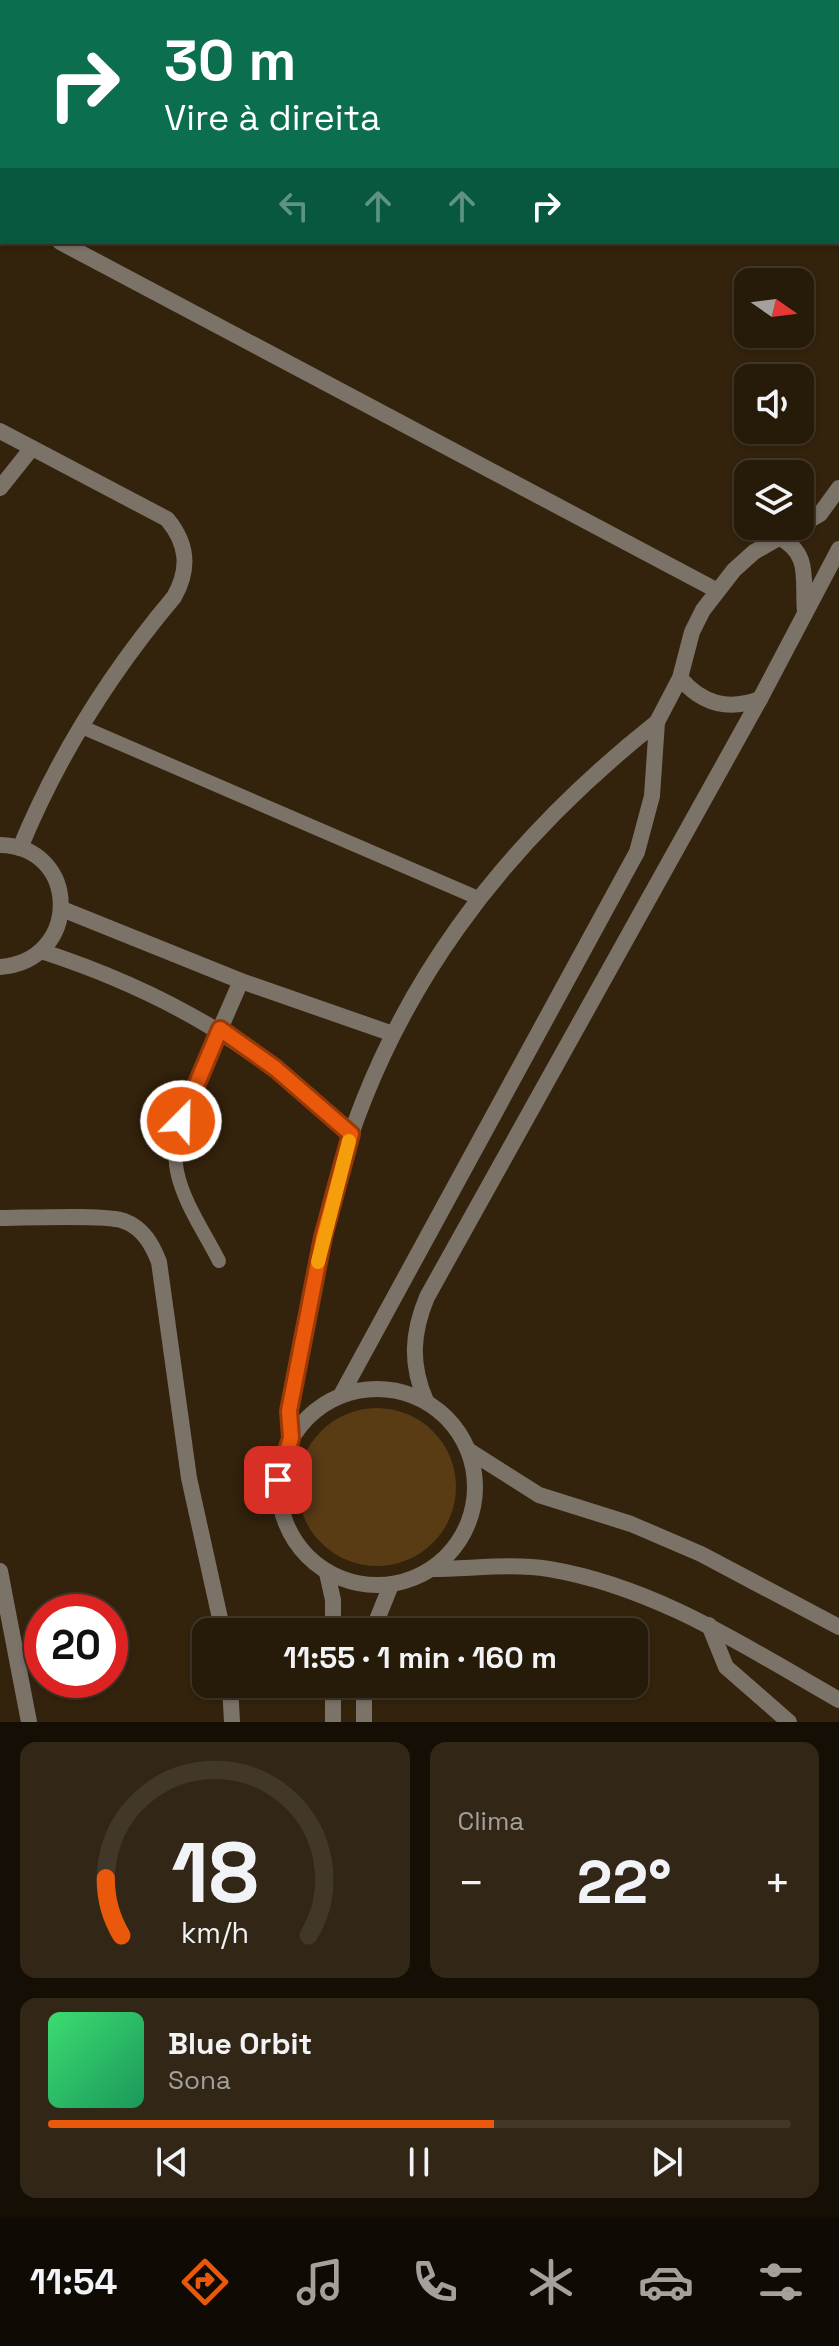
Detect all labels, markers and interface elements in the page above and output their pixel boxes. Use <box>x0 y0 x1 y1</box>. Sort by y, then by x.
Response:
text: 30 m <box>164 25 296 96</box>
icon: right <box>32 32 136 136</box>
text: Vire à direita <box>164 95 381 141</box>
icon: left <box>272 184 316 228</box>
icon: ahead <box>356 184 400 228</box>
icon: ahead <box>440 184 484 228</box>
icon: right <box>524 184 568 228</box>
north arrow <box>734 268 814 348</box>
map controls <box>734 268 814 540</box>
button: sound <box>734 364 814 444</box>
button: layers <box>734 460 814 540</box>
position arrow <box>139 1079 223 1163</box>
pin <box>244 1446 312 1514</box>
icon: arrive <box>256 1458 300 1502</box>
speed limit sign: 20 <box>24 1594 128 1698</box>
text: 11:55 · 1 min · 160 m <box>283 1638 557 1677</box>
text: Clima <box>458 1804 524 1838</box>
text: 18 <box>171 1820 259 1926</box>
text: 22° <box>577 1844 672 1921</box>
text: − <box>458 1855 485 1911</box>
text: + <box>764 1855 791 1911</box>
text: km/h <box>181 1915 249 1951</box>
text: Blue Orbit <box>168 2024 312 2063</box>
text: Sona <box>168 2063 231 2097</box>
icon: previous <box>150 2140 194 2184</box>
icon: pause <box>397 2140 441 2184</box>
icon: next <box>645 2140 689 2184</box>
icon: directions <box>177 2254 233 2310</box>
icon: music <box>292 2254 348 2310</box>
icon: phone <box>407 2254 463 2310</box>
icon: climate <box>523 2254 579 2310</box>
icon: car <box>638 2254 694 2310</box>
icon: filters <box>753 2254 809 2310</box>
text: 11:54 <box>30 2259 117 2305</box>

